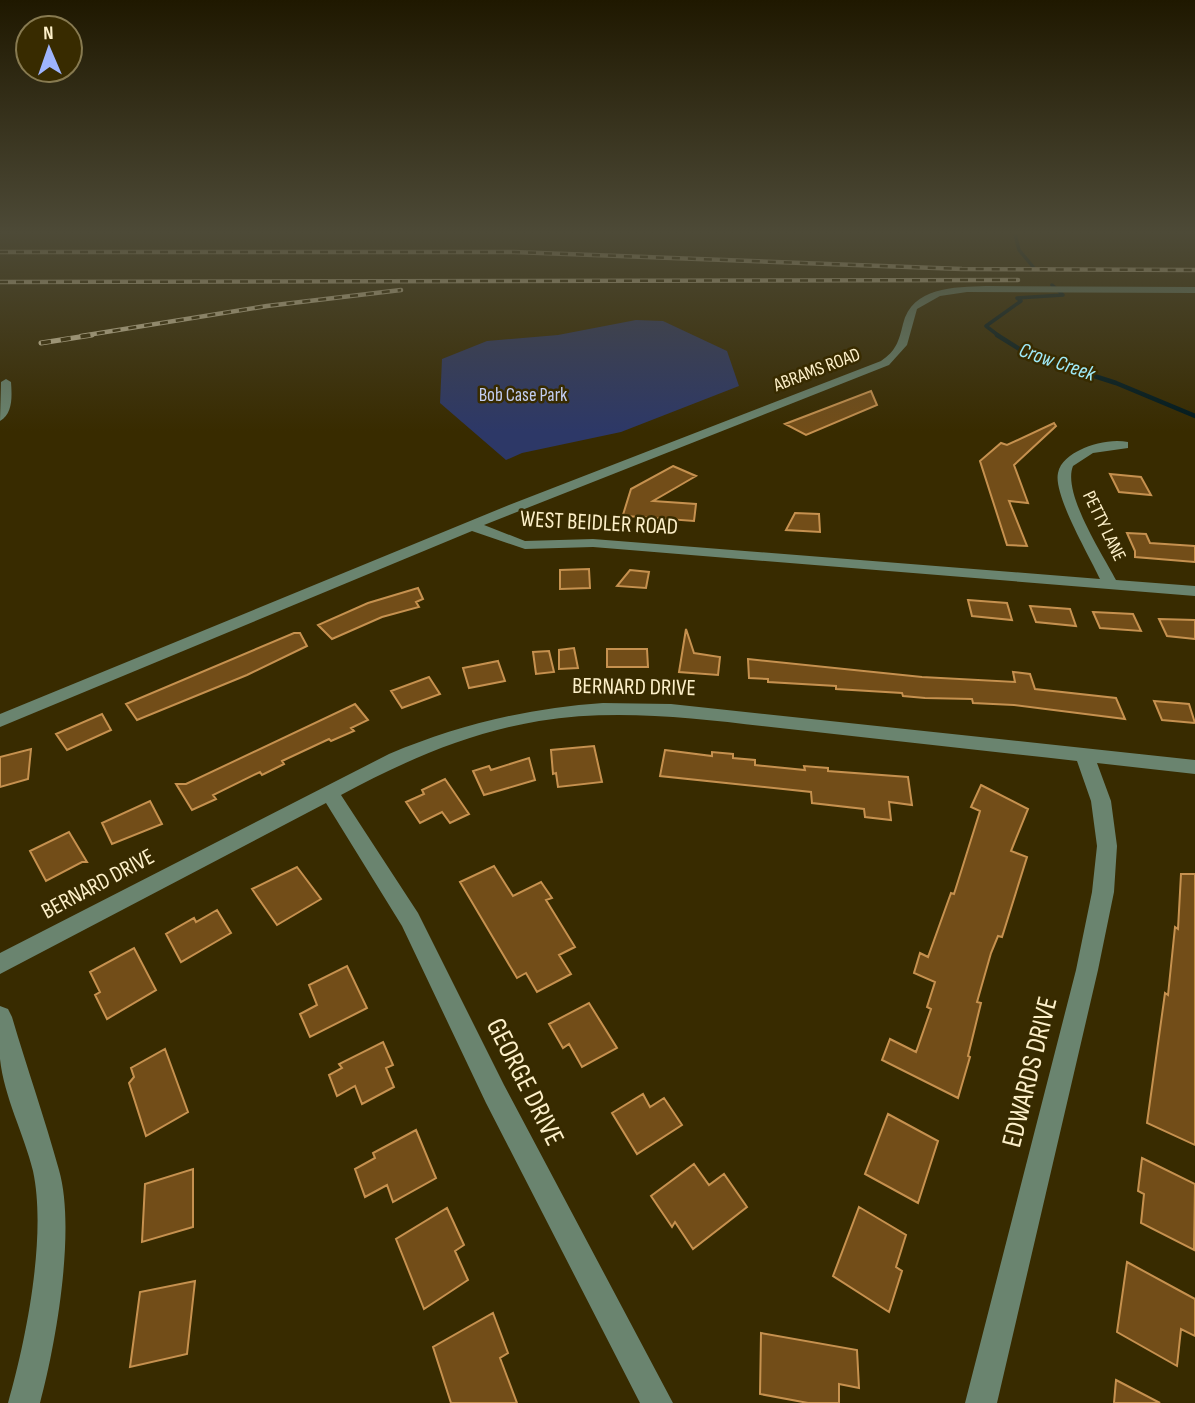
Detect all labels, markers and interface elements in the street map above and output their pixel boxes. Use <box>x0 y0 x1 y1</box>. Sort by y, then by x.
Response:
north arrow <box>14 14 84 84</box>
text: N <box>43 22 54 45</box>
water label: Crow Creek <box>1016 337 1099 387</box>
street label: ABRAMS ROAD <box>769 343 864 397</box>
park label: Bob Case Park <box>479 384 568 407</box>
street label: PETTY LANE <box>1077 487 1131 565</box>
street label: WEST BEIDLER ROAD <box>519 505 679 541</box>
street label: BERNARD DRIVE <box>572 672 696 702</box>
street label: BERNARD DRIVE <box>37 843 159 925</box>
street label: EDWARDS DRIVE <box>995 993 1065 1151</box>
street label: GEORGE DRIVE <box>479 1013 571 1151</box>

